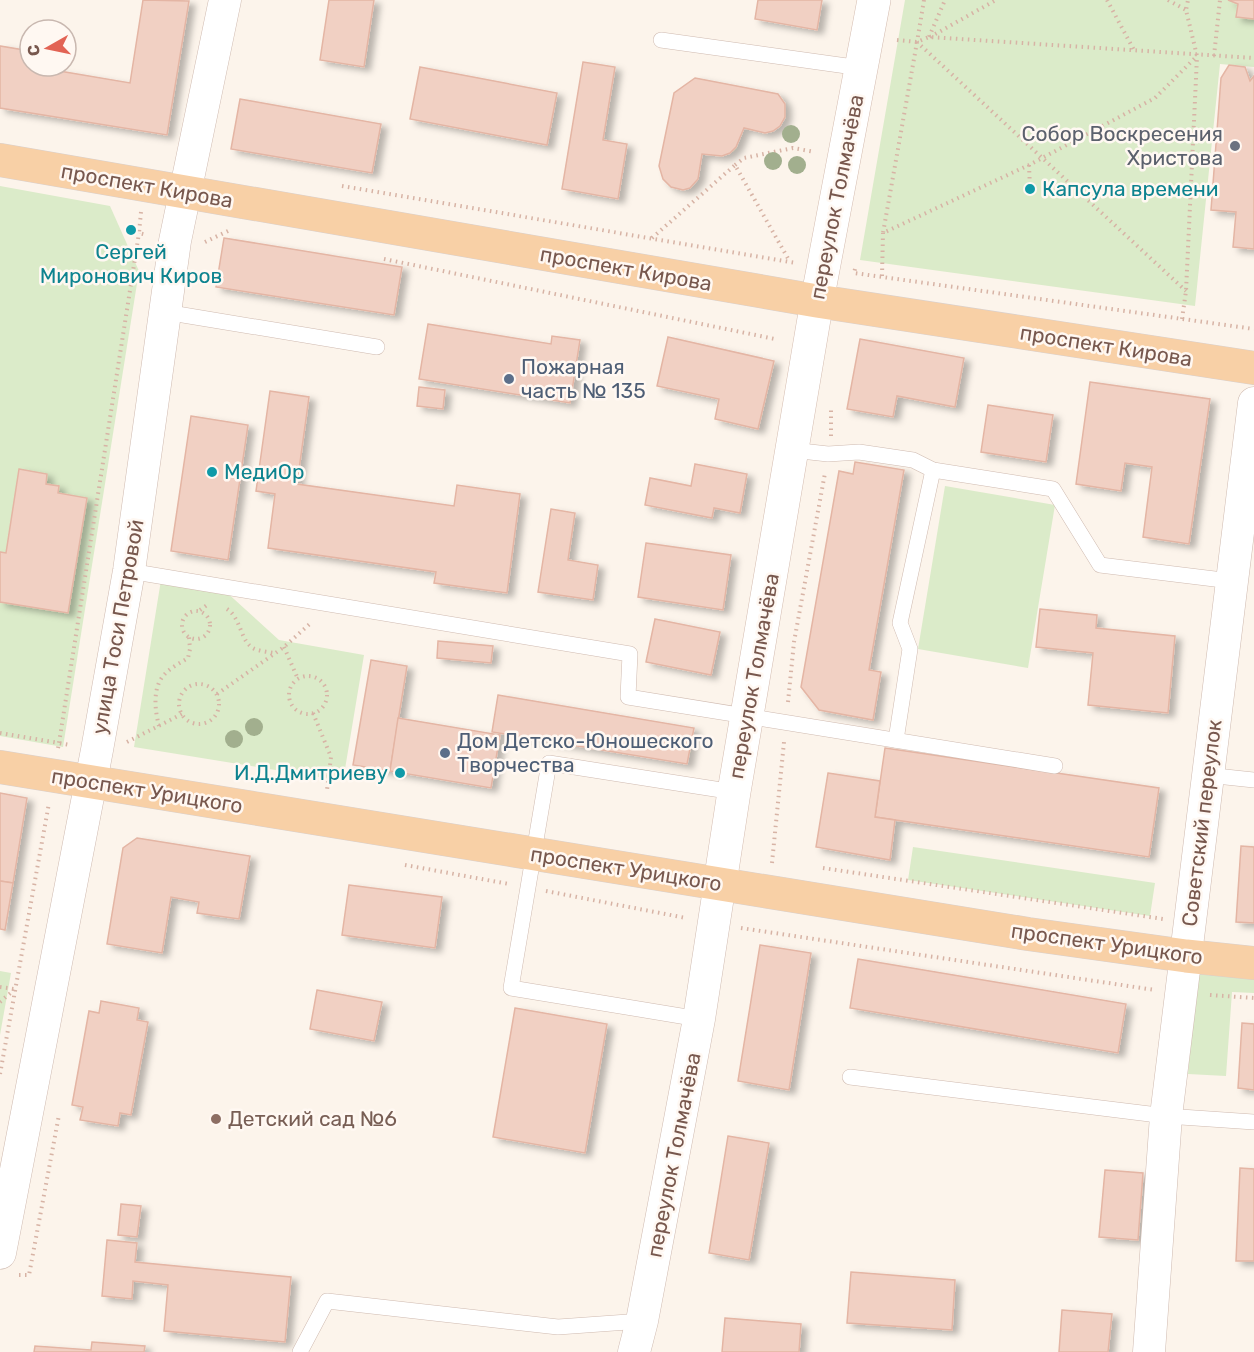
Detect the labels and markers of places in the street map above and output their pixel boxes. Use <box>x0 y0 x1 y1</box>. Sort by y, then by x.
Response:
place label: Собор Воскресения Христова <box>1021 121 1223 170</box>
marker: Собор Воскресения Христова <box>1228 139 1242 153</box>
place label: Капсула времени <box>1042 176 1219 201</box>
marker: Капсула времени <box>1023 182 1037 196</box>
marker: Сергей Миронович Киров <box>124 223 138 237</box>
place label: Сергей Миронович Киров <box>40 239 222 288</box>
place label: Пожарная часть № 135 <box>521 354 646 403</box>
marker: Пожарная часть № 135 <box>502 372 516 386</box>
place label: МедиОр <box>224 459 305 484</box>
marker: МедиОр <box>205 465 219 479</box>
place label: Дом Детско-Юношеского Творчества <box>457 728 714 777</box>
marker: Дом Детско-Юношеского Творчества <box>438 746 452 760</box>
place label: И.Д.Дмитриеву <box>234 760 388 785</box>
marker: И.Д.Дмитриеву <box>393 766 407 780</box>
place label: Детский сад №6 <box>228 1106 397 1131</box>
marker: Детский сад №6 <box>209 1112 223 1126</box>

